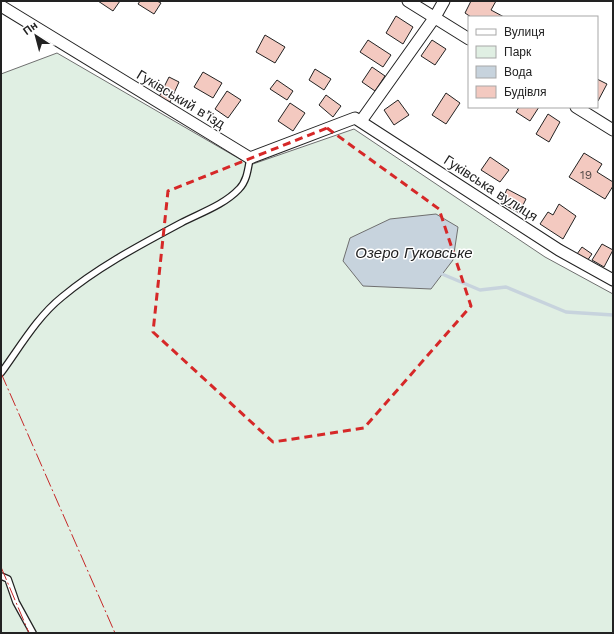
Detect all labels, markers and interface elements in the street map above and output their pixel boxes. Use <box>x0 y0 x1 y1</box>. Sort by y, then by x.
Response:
north arrow <box>16 16 56 56</box>
legend <box>468 16 598 108</box>
text: Пн <box>21 19 40 38</box>
text: Вулиця <box>504 25 545 39</box>
text: Парк <box>504 45 532 59</box>
text: Вода <box>504 65 532 79</box>
street label: Гуківський в’їзд <box>134 66 228 132</box>
text: Будівля <box>504 85 546 99</box>
street label: Гуківська вулиця <box>441 152 541 224</box>
house number: 19 <box>580 168 592 182</box>
water label: Озеро Гуковське <box>355 244 473 262</box>

